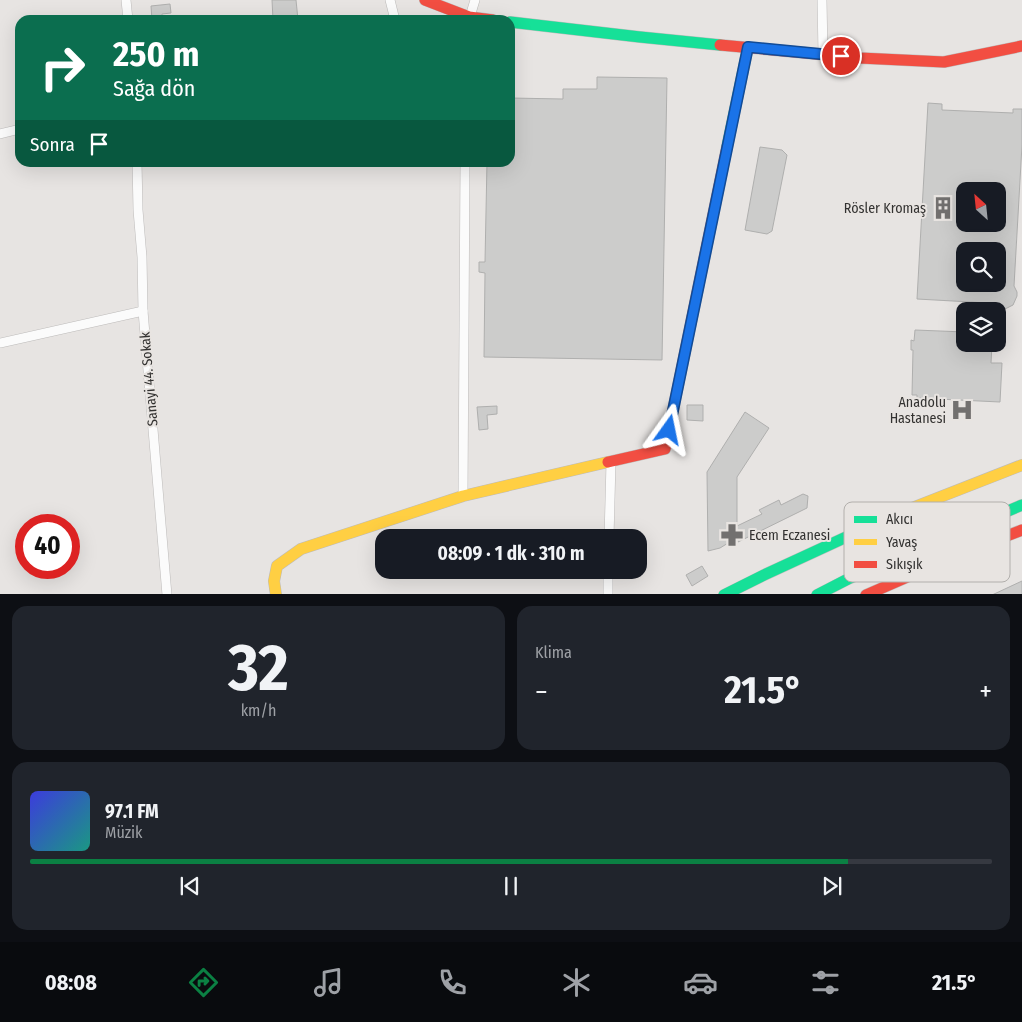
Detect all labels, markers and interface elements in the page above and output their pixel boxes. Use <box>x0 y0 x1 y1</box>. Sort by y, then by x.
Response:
text: 250 m <box>113 33 200 75</box>
icon: right <box>30 35 95 100</box>
pin <box>820 35 862 77</box>
icon: arrive <box>827 42 855 70</box>
text: Sağa dön <box>113 75 195 102</box>
icon: arrive <box>85 130 113 158</box>
text: Sonra <box>30 133 75 156</box>
north arrow <box>956 182 1006 232</box>
map controls <box>956 182 1006 352</box>
building icon: Rösler Kromaş <box>930 195 956 221</box>
place label: Rösler Kromaş <box>844 200 926 217</box>
button: search <box>956 242 1006 292</box>
button: layers <box>956 302 1006 352</box>
street label: Sanayi 44. Sokak <box>136 331 162 427</box>
place label: Anadolu Hastanesi <box>890 394 946 427</box>
hospital icon: Anadolu Hastanesi <box>949 397 975 423</box>
position arrow <box>642 403 694 455</box>
legend <box>844 502 1010 582</box>
text: Akıcı <box>886 511 913 528</box>
speed limit sign: 40 <box>15 514 80 579</box>
pharmacy icon: Ecem Eczanesi <box>719 522 745 548</box>
place label: Ecem Eczanesi <box>749 527 830 544</box>
text: Yavaş <box>886 534 917 551</box>
text: 08:09 · 1 dk · 310 m <box>438 542 584 565</box>
text: Sıkışık <box>886 556 923 573</box>
text: 32 <box>228 629 289 707</box>
text: Klima <box>535 643 572 662</box>
text: 21.5° <box>724 667 803 713</box>
text: − <box>535 675 548 708</box>
text: + <box>979 675 992 708</box>
text: km/h <box>241 701 276 720</box>
text: 97.1 FM <box>105 800 159 823</box>
text: Müzik <box>105 823 143 842</box>
icon: previous <box>176 872 204 900</box>
icon: pause <box>497 872 525 900</box>
icon: next <box>818 872 846 900</box>
icon: directions <box>186 965 221 1000</box>
icon: music <box>311 965 346 1000</box>
icon: phone <box>435 965 470 1000</box>
icon: climate <box>559 965 594 1000</box>
icon: car <box>683 965 718 1000</box>
icon: filters <box>808 965 843 1000</box>
text: 08:08 <box>45 969 97 996</box>
text: 21.5° <box>932 969 977 996</box>

